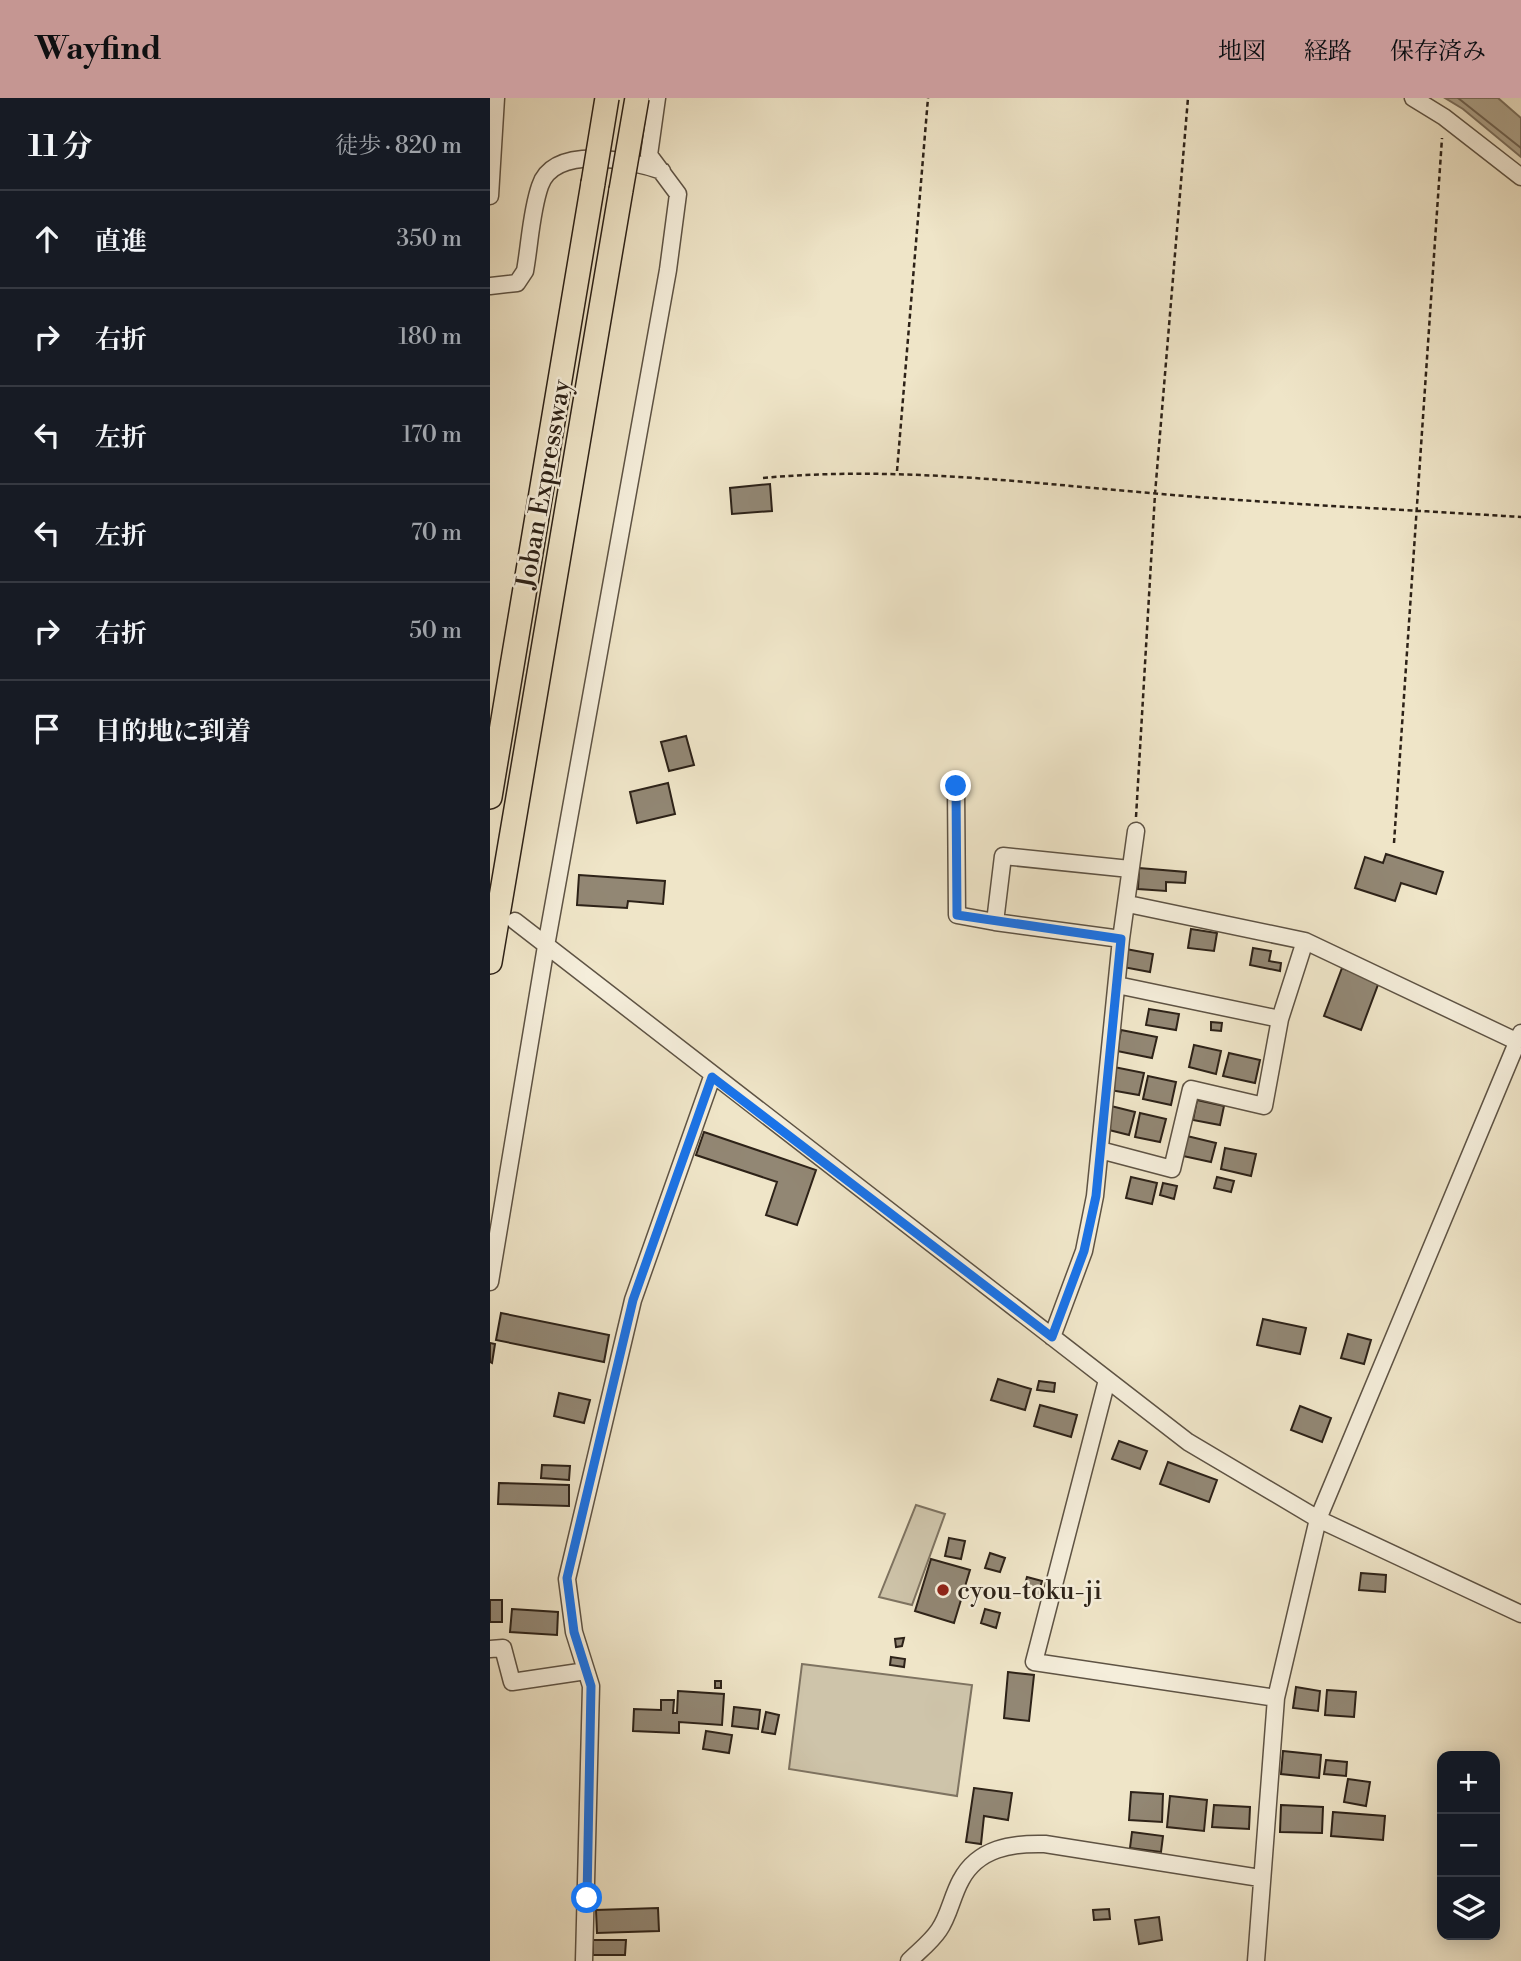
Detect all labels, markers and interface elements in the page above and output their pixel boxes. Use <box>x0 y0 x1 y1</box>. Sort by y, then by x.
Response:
text: Wayfind <box>35 29 162 70</box>
text: 地図 <box>1218 37 1266 67</box>
text: 経路 <box>1304 37 1352 67</box>
text: 保存済み <box>1390 37 1486 67</box>
text: 11 分 <box>28 128 93 166</box>
text: 徒歩 · 820 m <box>335 132 462 160</box>
icon: ahead <box>28 220 66 258</box>
text: 350 m <box>396 225 462 253</box>
text: 直進 <box>95 226 147 258</box>
icon: right <box>28 318 66 356</box>
text: 180 m <box>398 323 462 351</box>
text: 右折 <box>95 324 147 356</box>
street label: Joban Expressway <box>510 377 578 592</box>
icon: left <box>28 416 66 454</box>
text: 170 m <box>402 421 462 449</box>
text: 左折 <box>95 422 147 454</box>
icon: left <box>28 514 66 552</box>
text: 70 m <box>411 519 462 547</box>
text: 左折 <box>95 520 147 552</box>
icon: right <box>28 612 66 650</box>
text: 50 m <box>409 617 462 645</box>
text: 右折 <box>95 618 147 650</box>
icon: arrive <box>28 710 66 748</box>
text: 目的地に到着 <box>95 716 251 748</box>
route end <box>940 770 971 801</box>
place label: cyou-toku-ji <box>957 1575 1102 1607</box>
marker: cyou-toku-ji <box>935 1582 951 1598</box>
map controls <box>1437 1751 1500 1940</box>
button: + <box>1437 1751 1500 1814</box>
button: − <box>1437 1814 1500 1877</box>
button: layers <box>1437 1877 1500 1940</box>
route start <box>571 1882 602 1913</box>

